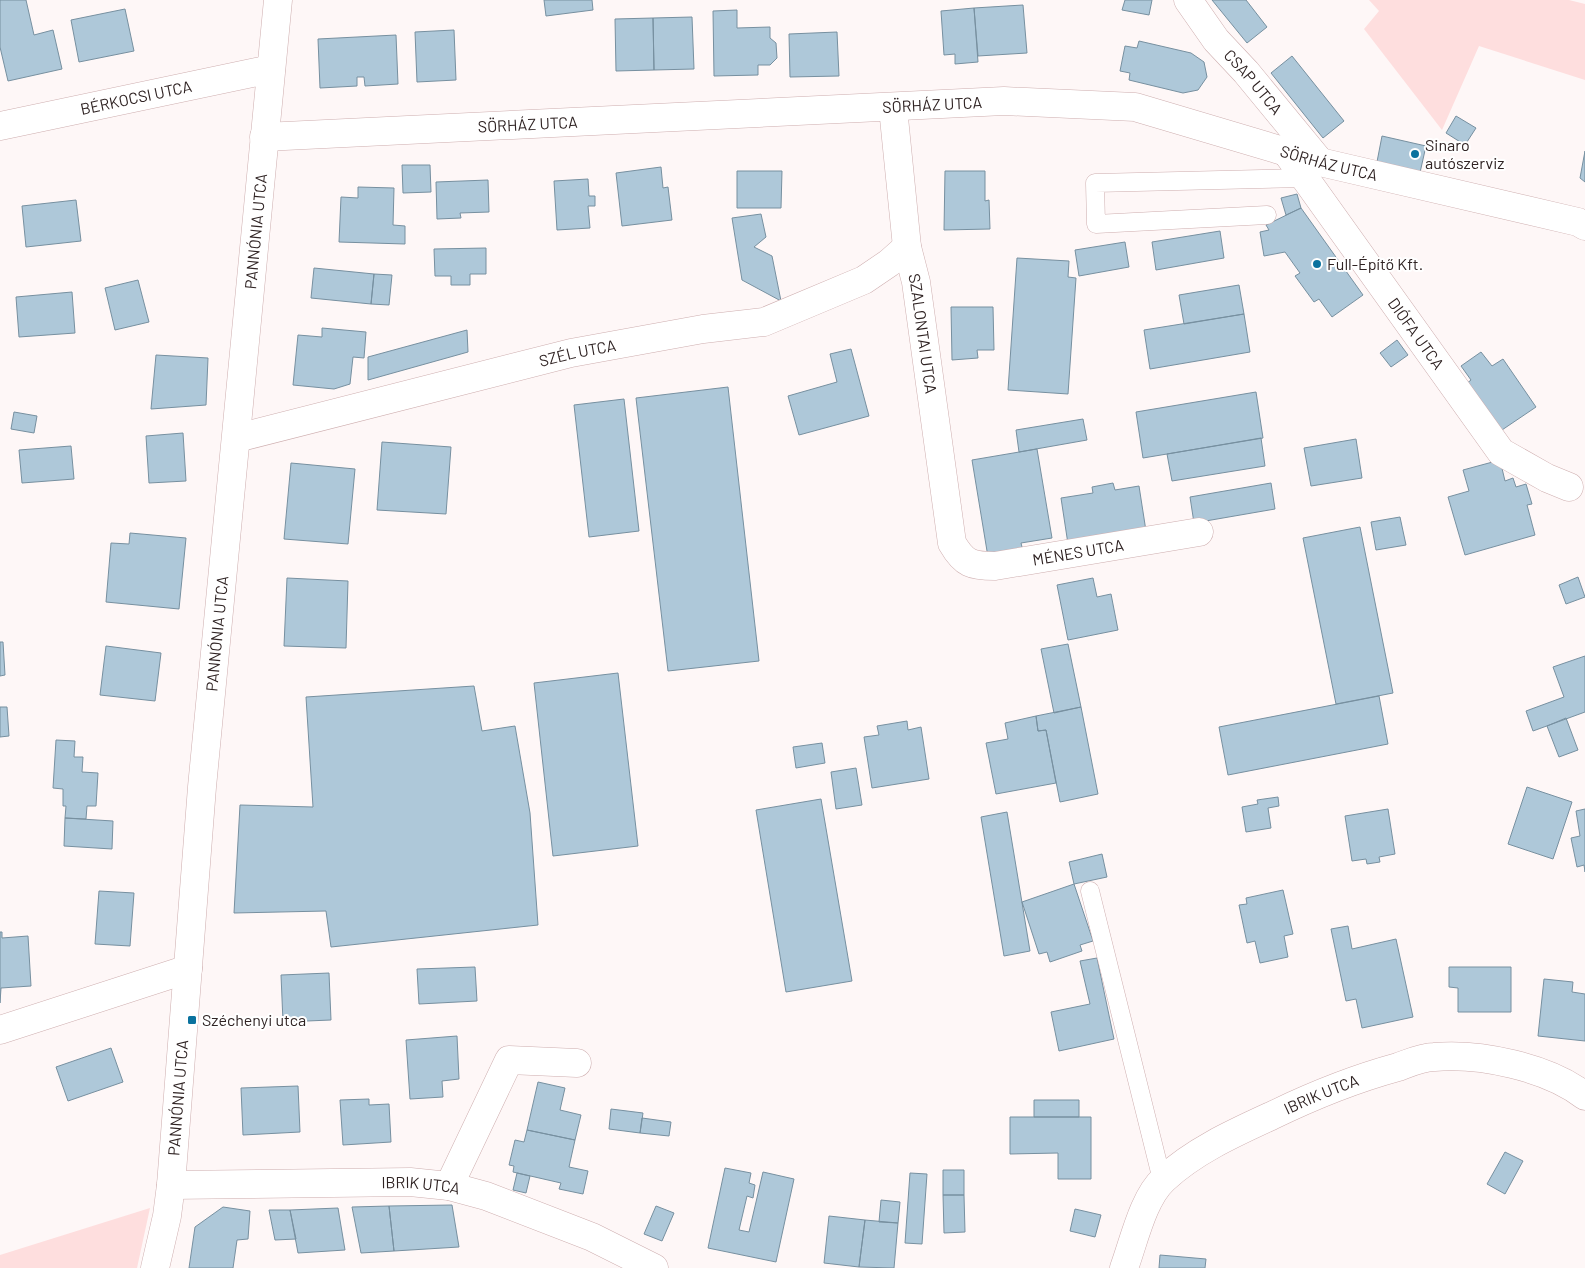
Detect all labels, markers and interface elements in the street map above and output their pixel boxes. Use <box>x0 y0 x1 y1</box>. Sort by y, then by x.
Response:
street label: CSAP UTCA <box>1221 45 1287 118</box>
street label: BÉRKOCSI UTCA <box>78 76 194 118</box>
street label: SÖRHÁZ UTCA <box>882 92 983 116</box>
street label: SÖRHÁZ UTCA <box>477 112 578 136</box>
place label: Sinaro autószerviz <box>1425 135 1504 172</box>
street label: SÖRHÁZ UTCA <box>1278 141 1380 184</box>
marker: Sinaro autószerviz <box>1409 148 1421 160</box>
street label: PANNÓNIA UTCA <box>240 172 270 290</box>
place label: Full-Építő Kft. <box>1327 254 1423 273</box>
marker: Full-Építő Kft. <box>1311 258 1323 270</box>
street label: SZALONTAI UTCA <box>905 271 941 395</box>
street label: DIÓFA UTCA <box>1385 294 1449 373</box>
street label: SZÉL UTCA <box>537 335 618 370</box>
street label: MÉNES UTCA <box>1031 535 1125 569</box>
street label: PANNÓNIA UTCA <box>201 574 231 692</box>
place label: Széchenyi utca <box>202 1010 306 1029</box>
marker: Széchenyi utca <box>186 1014 198 1026</box>
street label: PANNÓNIA UTCA <box>163 1039 191 1157</box>
street label: IBRIK UTCA <box>1280 1070 1361 1118</box>
street label: IBRIK UTCA <box>381 1172 463 1198</box>

